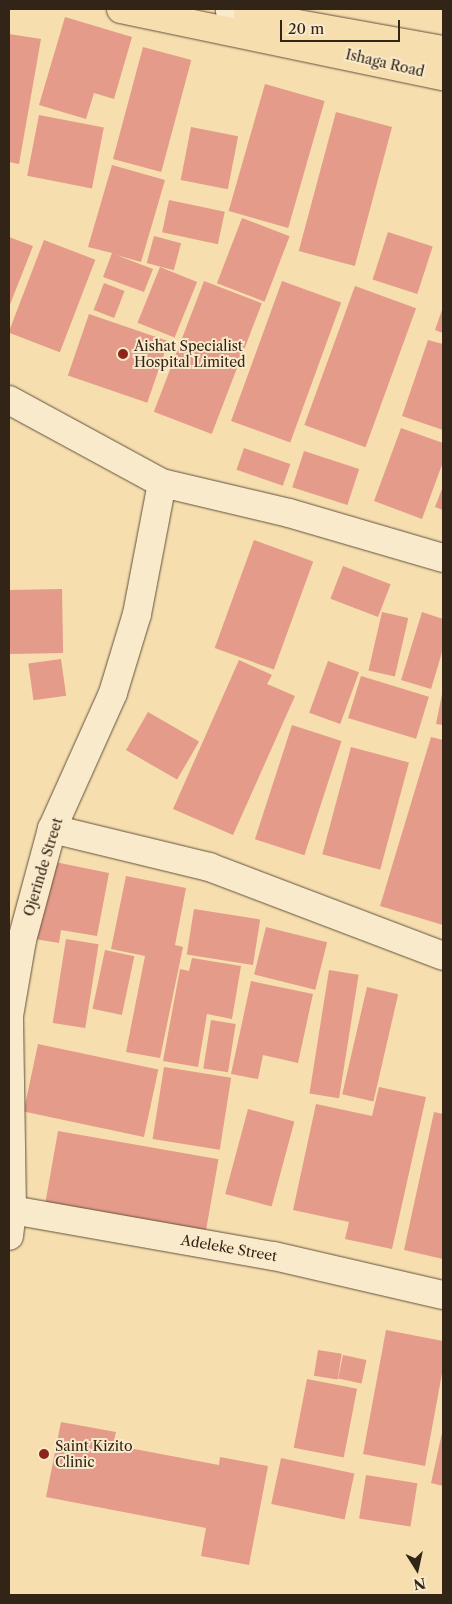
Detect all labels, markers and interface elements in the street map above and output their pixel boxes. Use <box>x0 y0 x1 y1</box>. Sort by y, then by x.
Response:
scale bar <box>282 10 402 42</box>
text: 20 m <box>288 19 324 38</box>
street label: Ishaga Road <box>344 46 426 80</box>
place label: Aishat Specialist Hospital Limited <box>134 338 246 371</box>
marker: Aishat Specialist Hospital Limited <box>116 347 130 361</box>
street label: Ojerinde Street <box>20 816 66 918</box>
street label: Adeleke Street <box>180 1231 278 1265</box>
place label: Saint Kizito Clinic <box>55 1438 133 1470</box>
marker: Saint Kizito Clinic <box>37 1447 51 1461</box>
north arrow <box>392 1544 442 1594</box>
text: N <box>412 1574 427 1594</box>

